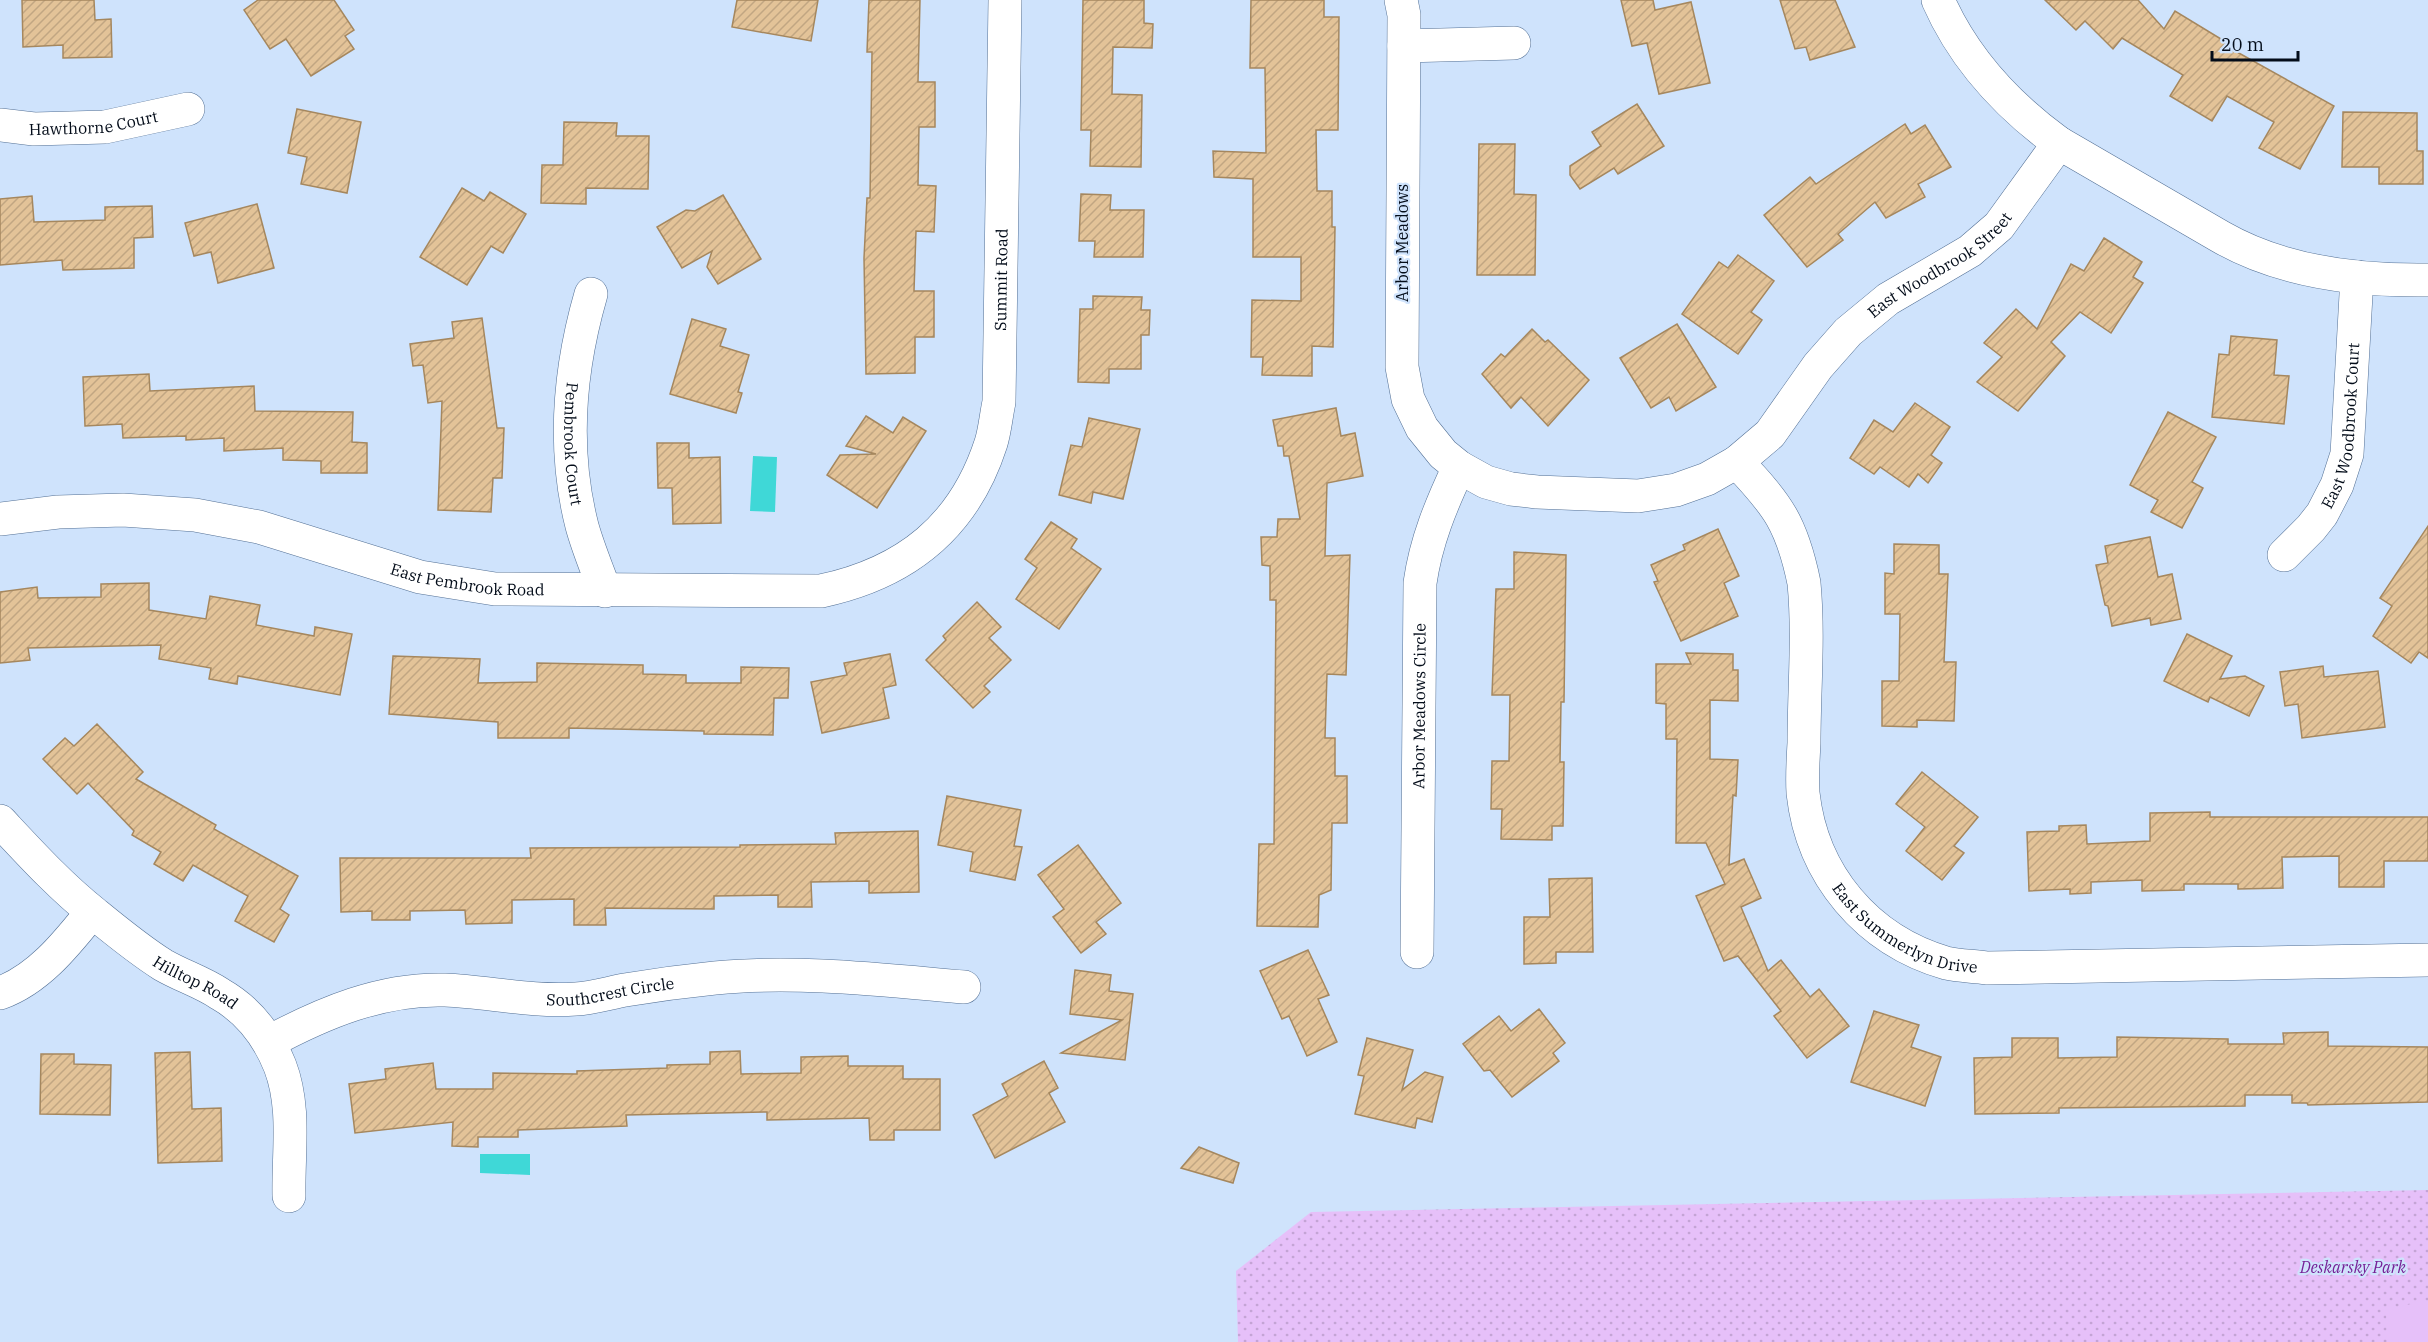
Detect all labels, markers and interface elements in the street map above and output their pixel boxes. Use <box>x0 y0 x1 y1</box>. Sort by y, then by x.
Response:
scale bar <box>2212 24 2298 62</box>
text: 20 m <box>2221 33 2264 56</box>
street label: Hawthorne Court <box>28 106 160 139</box>
street label: Arbor Meadows <box>1392 184 1412 302</box>
street label: East Woodbrook Street <box>1863 208 2016 322</box>
street label: Summit Road <box>990 228 1012 331</box>
street label: East Woodbrook Court <box>2317 342 2363 512</box>
street label: Pembrook Court <box>560 381 587 507</box>
street label: East Pembrook Road <box>388 558 545 599</box>
street label: Arbor Meadows Circle <box>1408 623 1430 789</box>
street label: East Summerlyn Drive <box>1828 879 1978 977</box>
street label: Hilltop Road <box>149 951 243 1013</box>
street label: Southcrest Circle <box>546 973 675 1010</box>
park label: Deskarsky Park <box>2299 1257 2407 1277</box>

